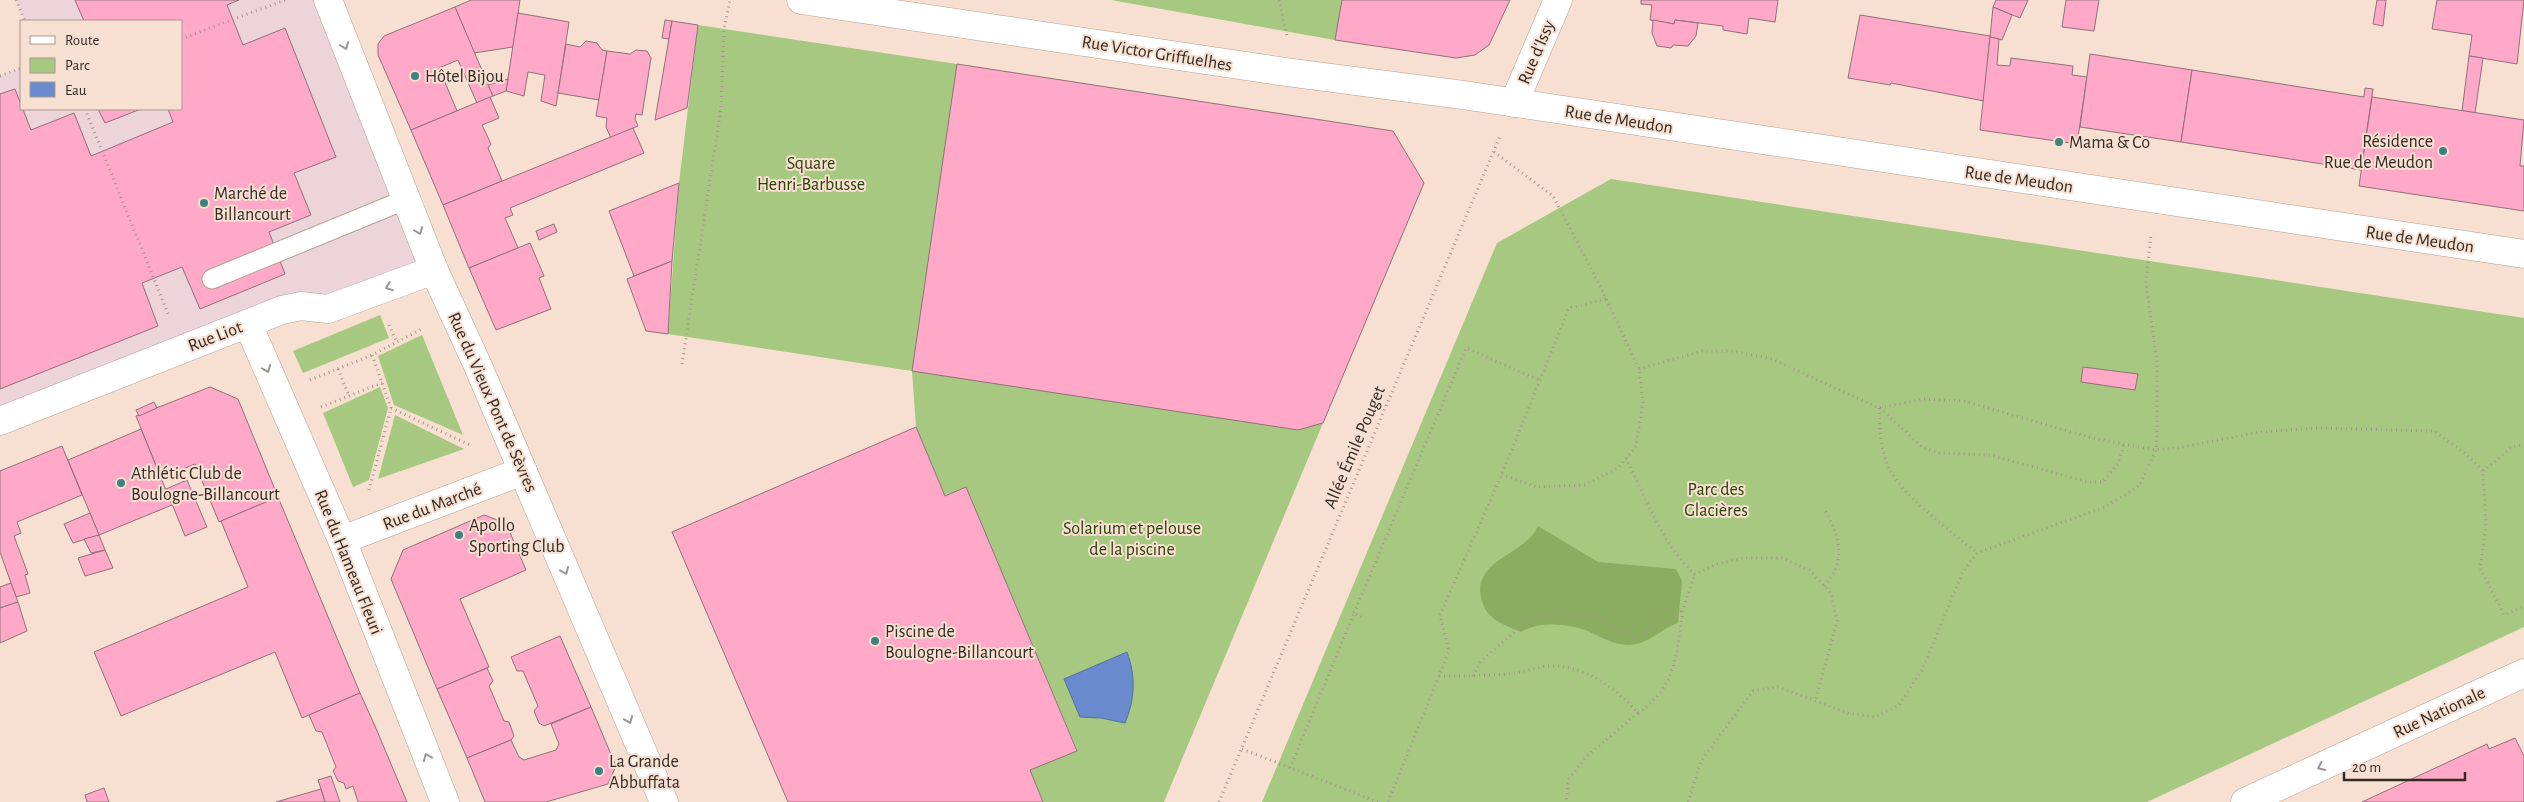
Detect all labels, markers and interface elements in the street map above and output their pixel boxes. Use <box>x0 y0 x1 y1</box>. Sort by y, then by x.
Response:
street label: Rue d'Issy <box>1515 17 1559 87</box>
legend <box>20 20 182 110</box>
text: Route <box>65 33 99 48</box>
street label: Rue Victor Griffuelhes <box>1080 33 1233 75</box>
one-way arrow <box>340 41 350 49</box>
text: Parc <box>65 58 90 73</box>
place label: Hôtel Bijou <box>425 68 504 86</box>
marker: Hôtel Bijou <box>409 70 421 82</box>
text: Eau <box>65 83 87 98</box>
street label: Rue de Meudon <box>1563 103 1674 137</box>
place label: Résidence Rue de Meudon <box>2324 133 2433 172</box>
place label: Mama & Co <box>2069 134 2150 152</box>
marker: Mama & Co <box>2053 136 2065 148</box>
marker: Résidence Rue de Meudon <box>2437 145 2449 157</box>
park label: Square Henri-Barbusse <box>757 155 865 194</box>
street label: Rue de Meudon <box>1964 163 2074 197</box>
place label: Marché de Billancourt <box>214 185 291 224</box>
marker: Marché de Billancourt <box>198 197 210 209</box>
street label: Rue de Meudon <box>2365 223 2475 257</box>
one-way arrow <box>413 226 423 235</box>
one-way arrow <box>385 281 393 291</box>
street label: Rue du Vieux Pont de Sèvres <box>444 310 540 495</box>
street label: Rue Liot <box>186 318 245 355</box>
one-way arrow <box>260 364 271 373</box>
street label: Allée Émile Pouget <box>1318 382 1389 511</box>
place label: Athlétic Club de Boulogne-Billancourt <box>131 465 280 504</box>
marker: Athlétic Club de Boulogne-Billancourt <box>115 477 127 489</box>
street label: Rue du Marché <box>381 480 484 534</box>
park label: Parc des Glacières <box>1684 481 1748 520</box>
street label: Rue du Hameau Fleuri <box>311 487 385 637</box>
place label: Apollo Sporting Club <box>469 517 565 556</box>
park label: Solarium et pelouse de la piscine <box>1063 520 1201 559</box>
marker: Apollo Sporting Club <box>453 529 465 541</box>
one-way arrow <box>559 566 570 575</box>
place label: Piscine de Boulogne-Billancourt <box>885 623 1034 662</box>
marker: Piscine de Boulogne-Billancourt <box>869 635 881 647</box>
street label: Rue Nationale <box>2391 684 2488 742</box>
one-way arrow <box>623 715 634 724</box>
scale bar <box>2344 750 2465 782</box>
one-way arrow <box>423 753 433 762</box>
place label: La Grande Abbuffata <box>609 753 680 792</box>
text: 20 m <box>2352 760 2381 775</box>
one-way arrow <box>2317 761 2326 771</box>
marker: La Grande Abbuffata <box>593 765 605 777</box>

